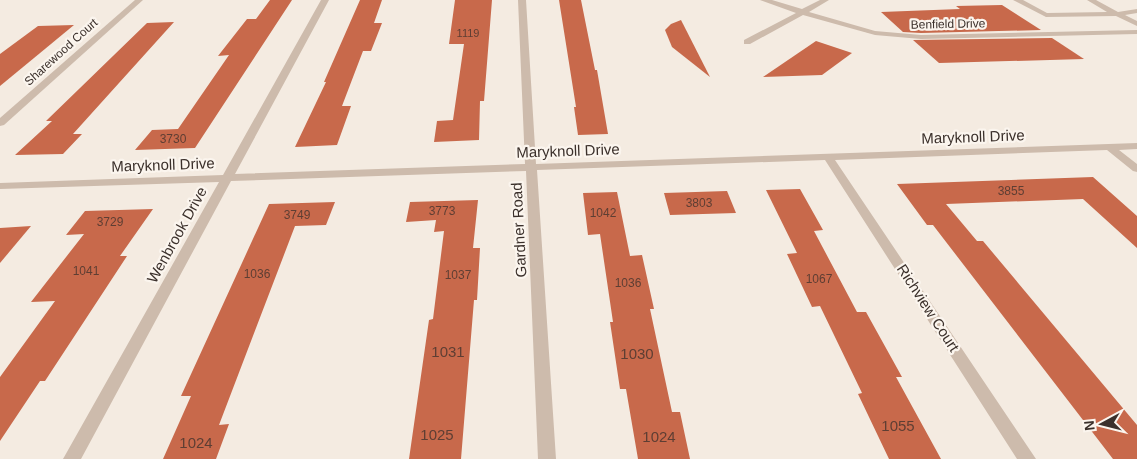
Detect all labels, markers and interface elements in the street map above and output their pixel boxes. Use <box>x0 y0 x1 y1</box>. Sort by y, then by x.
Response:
street label: Sharewood Court <box>22 15 101 88</box>
street label: Benfield Drive <box>911 16 986 32</box>
house number: 1119 <box>457 27 479 39</box>
street label: Maryknoll Drive <box>921 126 1025 147</box>
house number: 3730 <box>160 132 187 146</box>
street label: Maryknoll Drive <box>516 140 620 161</box>
street label: Maryknoll Drive <box>111 154 215 175</box>
street label: Gardner Road <box>508 182 529 278</box>
street label: Wenbrook Drive <box>143 184 210 286</box>
house number: 3855 <box>998 184 1025 198</box>
house number: 3803 <box>686 196 713 210</box>
house number: 3773 <box>429 204 456 218</box>
house number: 1042 <box>590 206 617 220</box>
house number: 3749 <box>284 208 311 222</box>
house number: 3729 <box>97 215 124 229</box>
street label: Richview Court <box>894 261 963 355</box>
house number: 1041 <box>73 264 100 278</box>
house number: 1036 <box>244 267 271 281</box>
house number: 1037 <box>445 268 472 282</box>
house number: 1067 <box>806 272 833 286</box>
house number: 1036 <box>615 276 642 290</box>
house number: 1031 <box>431 343 465 360</box>
house number: 1030 <box>620 345 654 362</box>
north arrow <box>1077 399 1127 449</box>
house number: 1055 <box>881 417 915 434</box>
text: N <box>1081 420 1098 432</box>
house number: 1025 <box>420 426 454 443</box>
house number: 1024 <box>642 428 676 445</box>
house number: 1024 <box>179 434 213 451</box>

